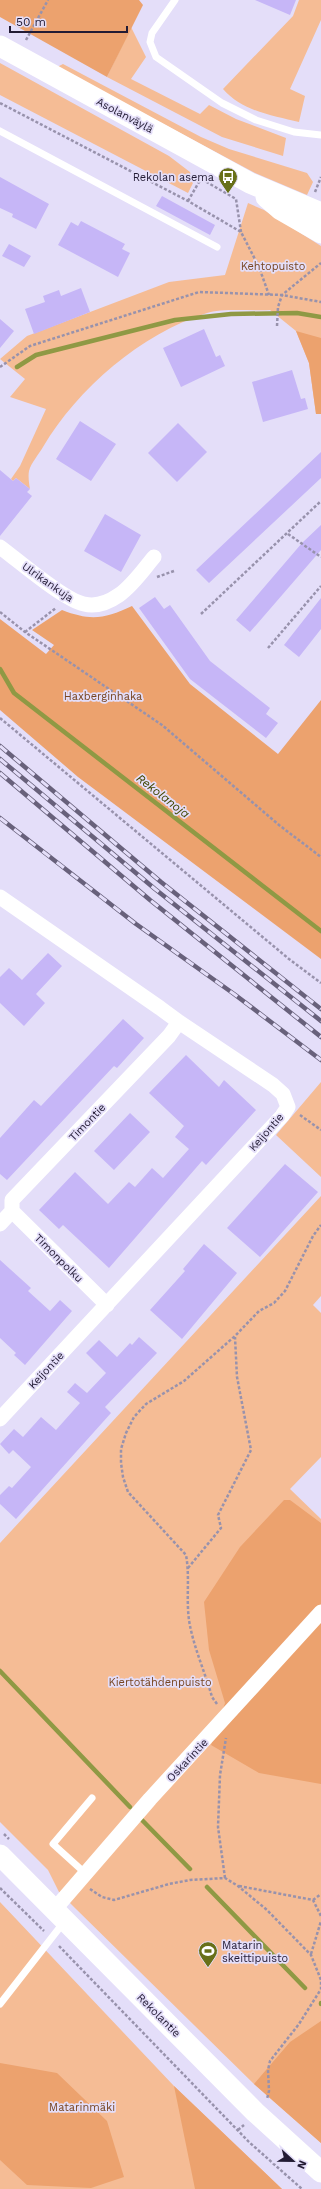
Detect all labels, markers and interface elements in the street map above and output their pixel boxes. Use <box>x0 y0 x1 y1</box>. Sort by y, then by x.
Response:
scale bar <box>10 8 127 34</box>
text: 50 m <box>16 15 46 29</box>
street label: Asolanväylä <box>94 95 155 136</box>
bus stop icon: Rekolan asema <box>217 166 239 194</box>
place label: Rekolan asema <box>133 171 214 184</box>
park label: Kehtopuisto <box>241 260 305 273</box>
street label: Ulrikankuja <box>19 560 76 605</box>
park label: Haxberginhaka <box>64 690 142 703</box>
water label: Rekolanoja <box>134 771 193 821</box>
street label: Timontie <box>66 1101 108 1144</box>
street label: Keijontie <box>246 1111 286 1154</box>
street label: Timonpolku <box>32 1231 86 1285</box>
street label: Keijontie <box>26 1349 67 1392</box>
park label: Kiertotähdenpuisto <box>108 1676 212 1689</box>
street label: Oskarintie <box>164 1736 211 1785</box>
place label: Matarin skeittipuisto <box>222 1939 288 1965</box>
sports icon: Matarin skeittipuisto <box>197 1940 219 1968</box>
street label: Rekolantie <box>134 1991 183 2040</box>
park label: Matarinmäki <box>49 2101 115 2114</box>
north arrow <box>273 2141 313 2181</box>
text: N <box>294 2158 309 2171</box>

